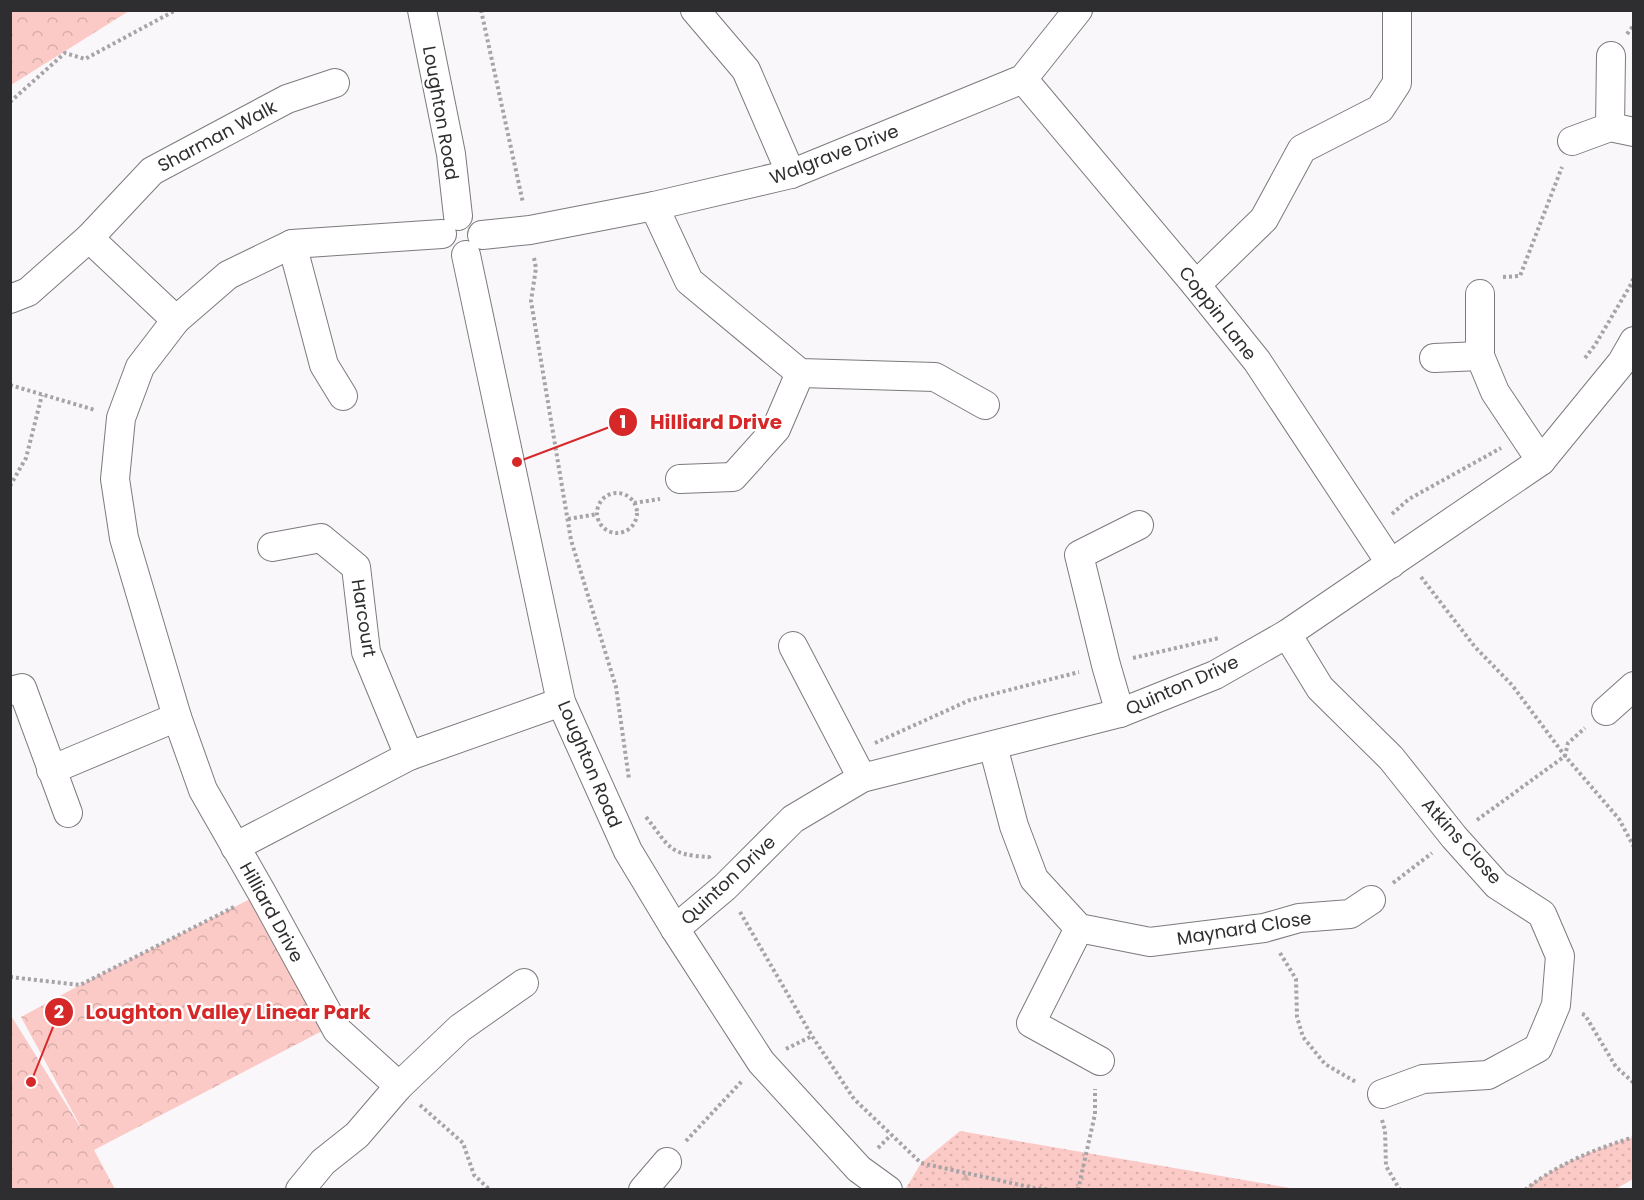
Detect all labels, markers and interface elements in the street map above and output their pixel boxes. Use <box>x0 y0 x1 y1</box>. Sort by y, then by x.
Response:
street label: Loughton Road <box>417 44 465 182</box>
street label: Sharman Walk <box>153 94 282 178</box>
street label: Walgrave Drive <box>766 118 902 190</box>
street label: Coppin Lane <box>1173 261 1263 365</box>
callout: Hilliard Drive <box>608 403 794 441</box>
text: Hilliard Drive <box>650 408 782 436</box>
text: 1 <box>620 409 626 434</box>
street label: Harcourt <box>346 577 382 659</box>
street label: Quinton Drive <box>1122 649 1242 721</box>
street label: Loughton Road <box>552 697 628 831</box>
street label: Atkins Close <box>1416 792 1508 890</box>
street label: Quinton Drive <box>675 830 781 930</box>
street label: Hilliard Drive <box>234 857 310 967</box>
street label: Maynard Close <box>1175 905 1313 951</box>
callout: Loughton Valley Linear Park <box>44 993 383 1031</box>
text: Loughton Valley Linear Park <box>85 998 371 1026</box>
text: 2 <box>54 999 64 1024</box>

